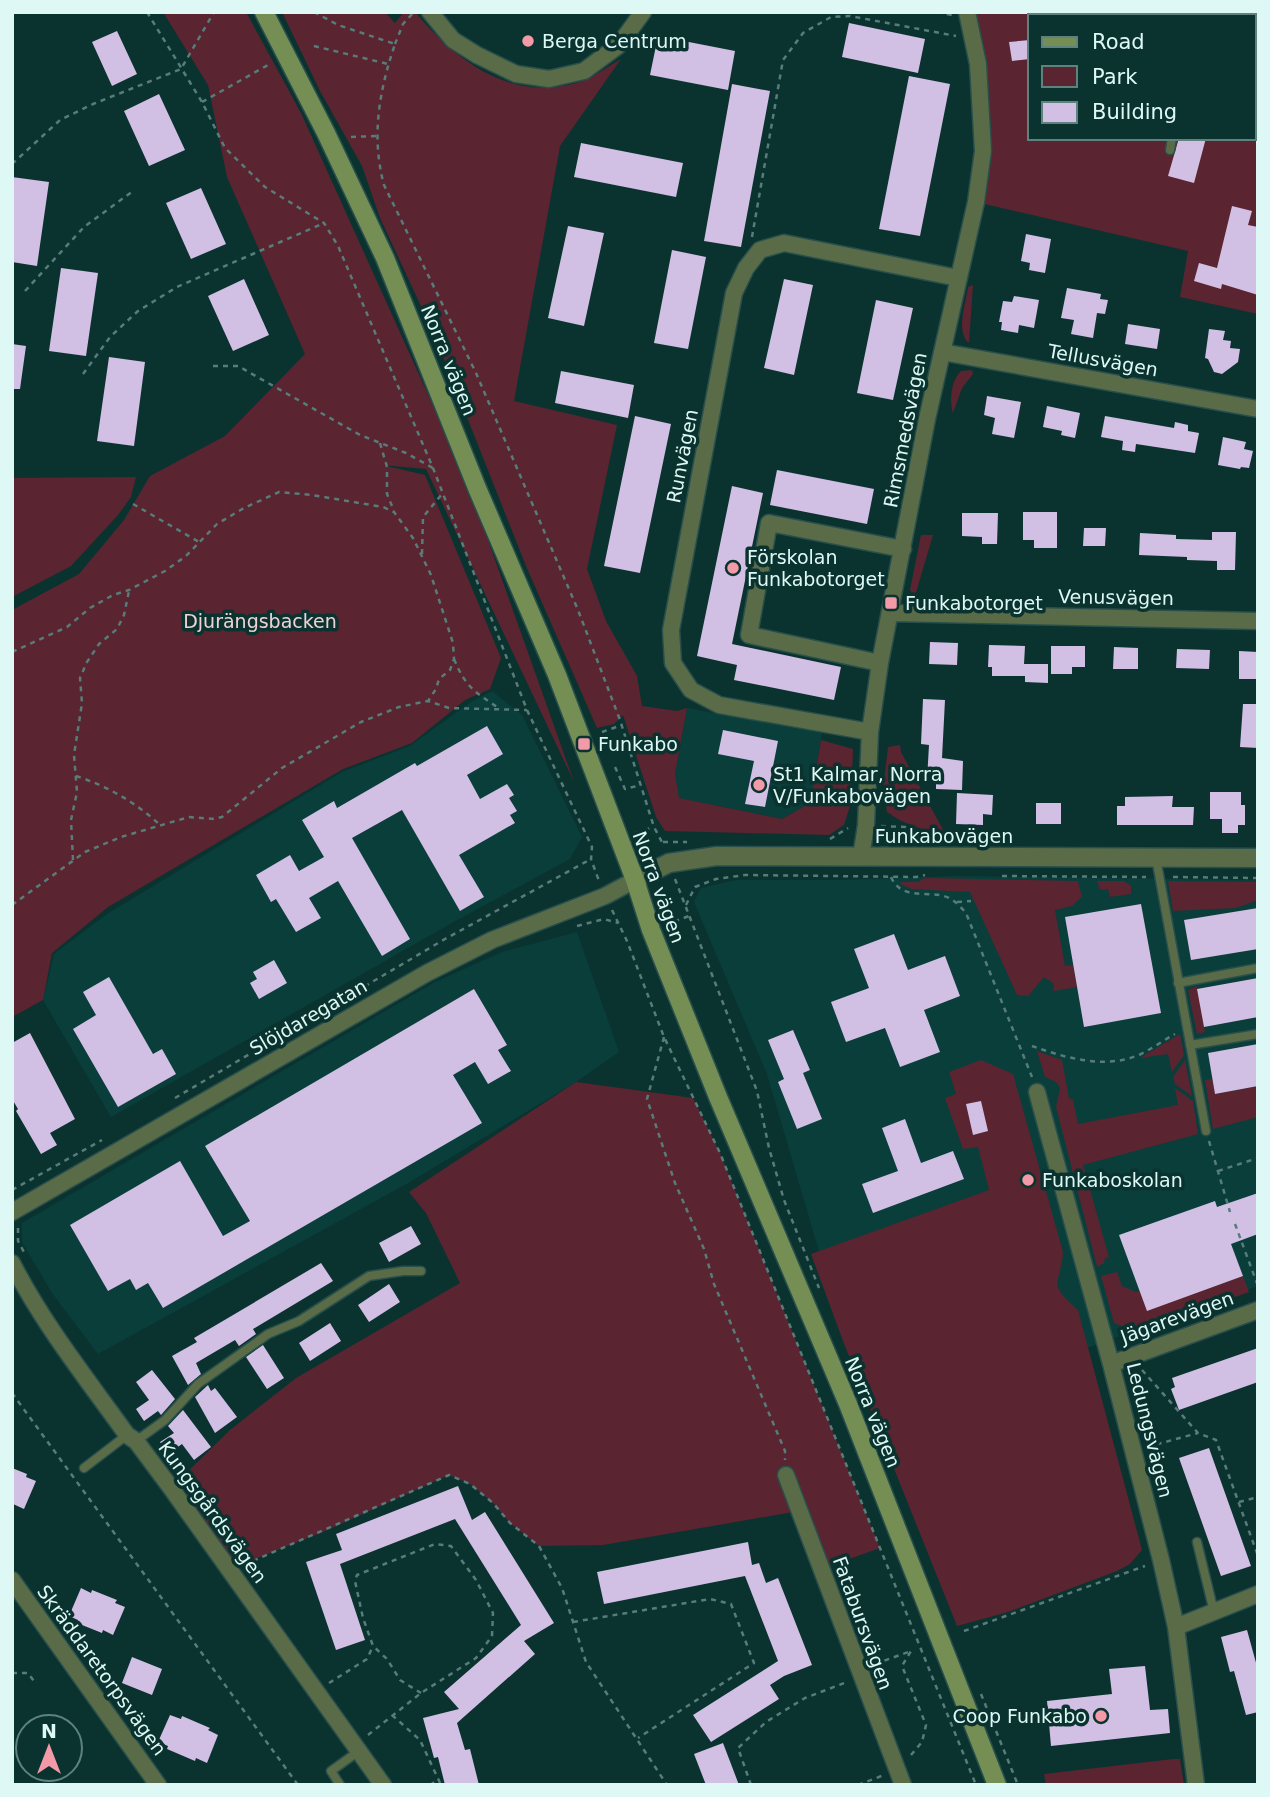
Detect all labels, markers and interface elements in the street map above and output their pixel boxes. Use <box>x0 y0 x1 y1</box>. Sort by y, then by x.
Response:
legend <box>1028 14 1256 140</box>
place label: Berga Centrum <box>542 30 687 52</box>
text: Road <box>1092 30 1145 54</box>
marker: Berga Centrum <box>520 33 536 49</box>
text: Park <box>1092 65 1138 89</box>
text: Building <box>1092 100 1177 124</box>
street label: Norra vägen <box>417 301 481 419</box>
street label: Tellusvägen <box>1045 339 1160 380</box>
street label: Rimsmedsvägen <box>879 350 931 510</box>
street label: Runvägen <box>662 407 702 505</box>
place label: Förskolan Funkabotorget <box>747 546 885 590</box>
marker: Förskolan Funkabotorget <box>725 560 741 576</box>
street label: Venusvägen <box>1058 585 1174 609</box>
place label: Funkabotorget <box>905 592 1043 614</box>
marker: Funkabotorget <box>883 595 899 611</box>
park label: Djurängsbacken <box>183 610 337 632</box>
place label: Funkabo <box>598 733 678 755</box>
marker: Funkabo <box>576 736 592 752</box>
place label: St1 Kalmar, Norra V/Funkabovägen <box>773 763 943 807</box>
marker: St1 Kalmar, Norra V/Funkabovägen <box>751 777 767 793</box>
street label: Funkabovägen <box>875 825 1013 847</box>
street label: Norra vägen <box>629 828 689 946</box>
street label: Slöjdaregatan <box>245 975 371 1059</box>
place label: Funkaboskolan <box>1042 1169 1183 1191</box>
marker: Funkaboskolan <box>1020 1172 1036 1188</box>
street label: Jägarevägen <box>1117 1286 1237 1348</box>
street label: Norra vägen <box>841 1353 905 1471</box>
street label: Ledungsvägen <box>1123 1360 1177 1500</box>
street label: Kungsgårdsvägen <box>154 1437 272 1587</box>
street label: Fatabursvägen <box>829 1553 897 1693</box>
street label: Skräddaretorpsvägen <box>33 1581 171 1759</box>
place label: Coop Funkabo <box>952 1705 1087 1727</box>
marker: Coop Funkabo <box>1093 1708 1109 1724</box>
north arrow <box>14 1713 84 1783</box>
text: N <box>41 1720 57 1742</box>

